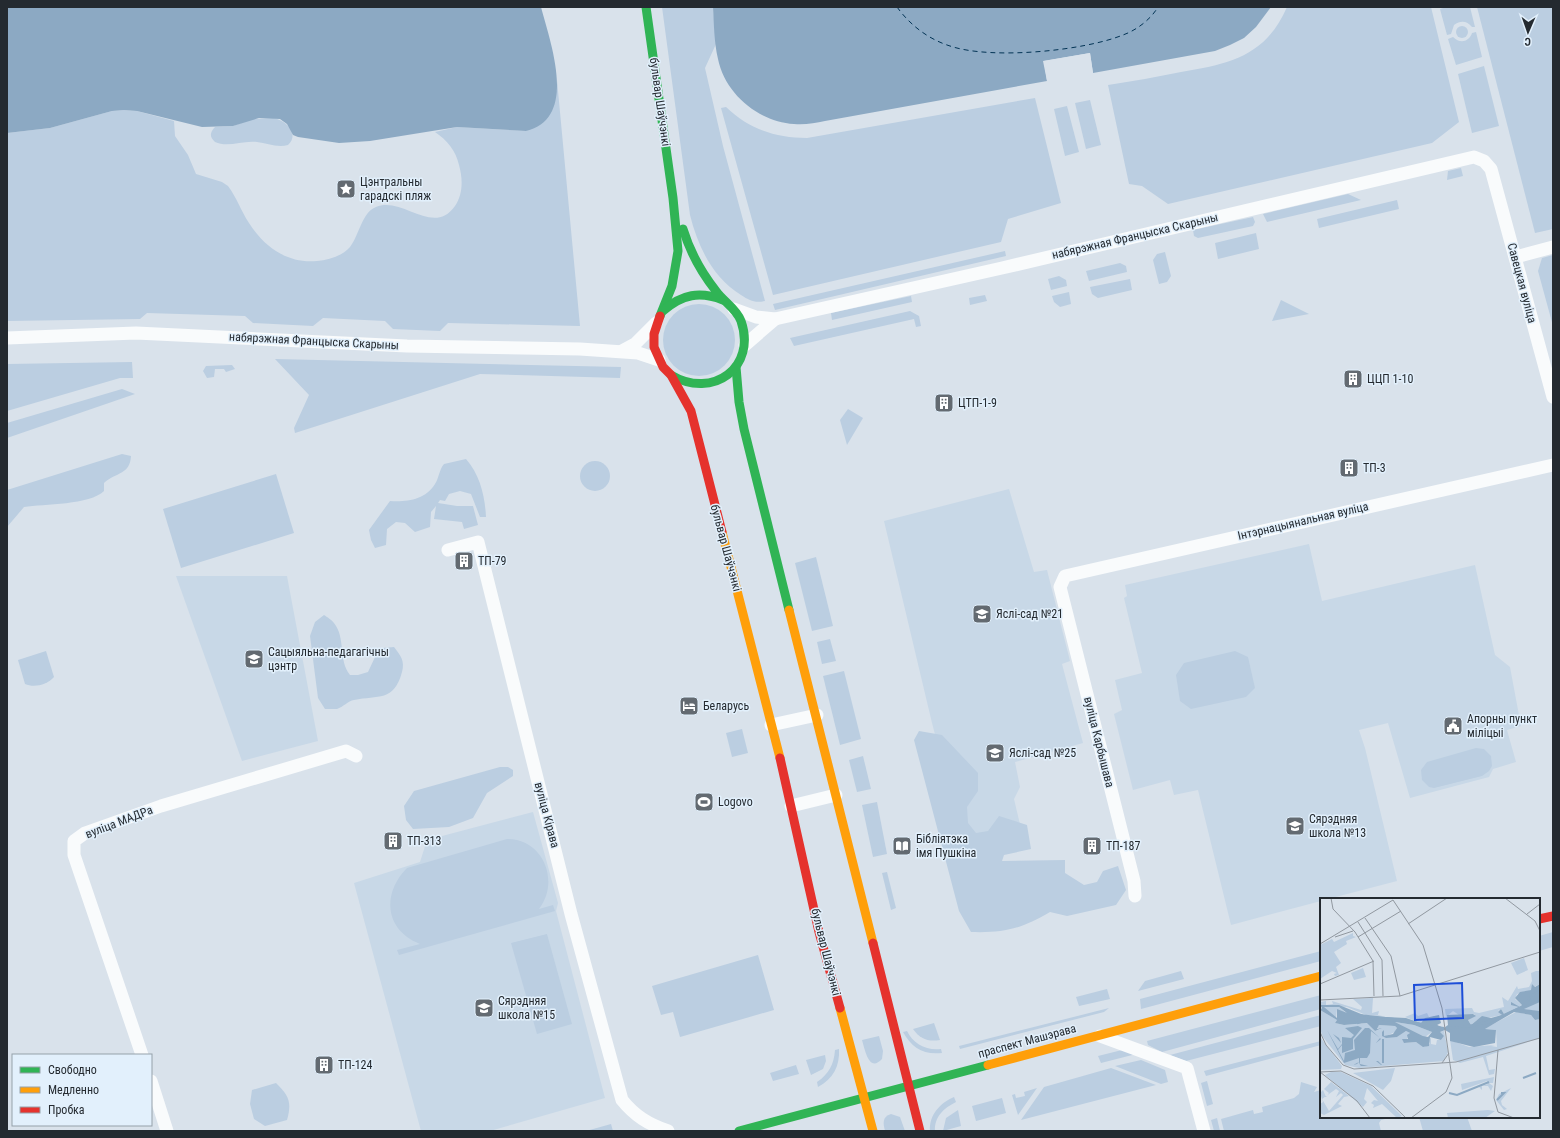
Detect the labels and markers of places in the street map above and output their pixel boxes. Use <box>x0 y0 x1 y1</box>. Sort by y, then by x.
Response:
place label: Цэнтральны гарадскі пляж <box>360 175 431 203</box>
place icon: Цэнтральны гарадскі пляж <box>335 178 357 200</box>
building icon: ЦЦП 1-10 <box>1342 368 1364 390</box>
place label: ЦЦП 1-10 <box>1367 372 1413 386</box>
building icon: ЦТП-1-9 <box>933 392 955 414</box>
place label: ЦТП-1-9 <box>958 396 997 410</box>
building icon: ТП-3 <box>1338 457 1360 479</box>
place label: ТП-3 <box>1363 461 1386 475</box>
building icon: ТП-79 <box>453 550 475 572</box>
place label: ТП-79 <box>478 554 507 568</box>
school or university icon: Яслі-сад №21 <box>971 603 993 625</box>
place label: Яслі-сад №21 <box>996 607 1063 621</box>
place label: Сацыяльна-педагагічны цэнтр <box>268 645 389 673</box>
school or university icon: Сацыяльна-педагагічны цэнтр <box>243 648 265 670</box>
hotel icon: Беларусь <box>678 695 700 717</box>
place label: Беларусь <box>703 699 749 713</box>
place label: Апорны пункт міліцыі <box>1467 712 1537 740</box>
public building icon: Апорны пункт міліцыі <box>1442 715 1464 737</box>
school or university icon: Яслі-сад №25 <box>984 742 1006 764</box>
place label: Яслі-сад №25 <box>1009 746 1076 760</box>
sports icon: Logovo <box>693 791 715 813</box>
place label: Logovo <box>718 795 753 809</box>
place label: Сярэдняя школа №13 <box>1309 812 1366 840</box>
school or university icon: Сярэдняя школа №13 <box>1284 815 1306 837</box>
building icon: ТП-313 <box>382 830 404 852</box>
place label: Бібліятэка імя Пушкіна <box>916 832 977 860</box>
place label: ТП-313 <box>407 834 442 848</box>
library icon: Бібліятэка імя Пушкіна <box>891 835 913 857</box>
building icon: ТП-187 <box>1081 835 1103 857</box>
place label: ТП-187 <box>1106 839 1141 853</box>
place label: Сярэдняя школа №15 <box>498 994 555 1022</box>
school or university icon: Сярэдняя школа №15 <box>473 997 495 1019</box>
building icon: ТП-124 <box>313 1054 335 1076</box>
place label: ТП-124 <box>338 1058 373 1072</box>

